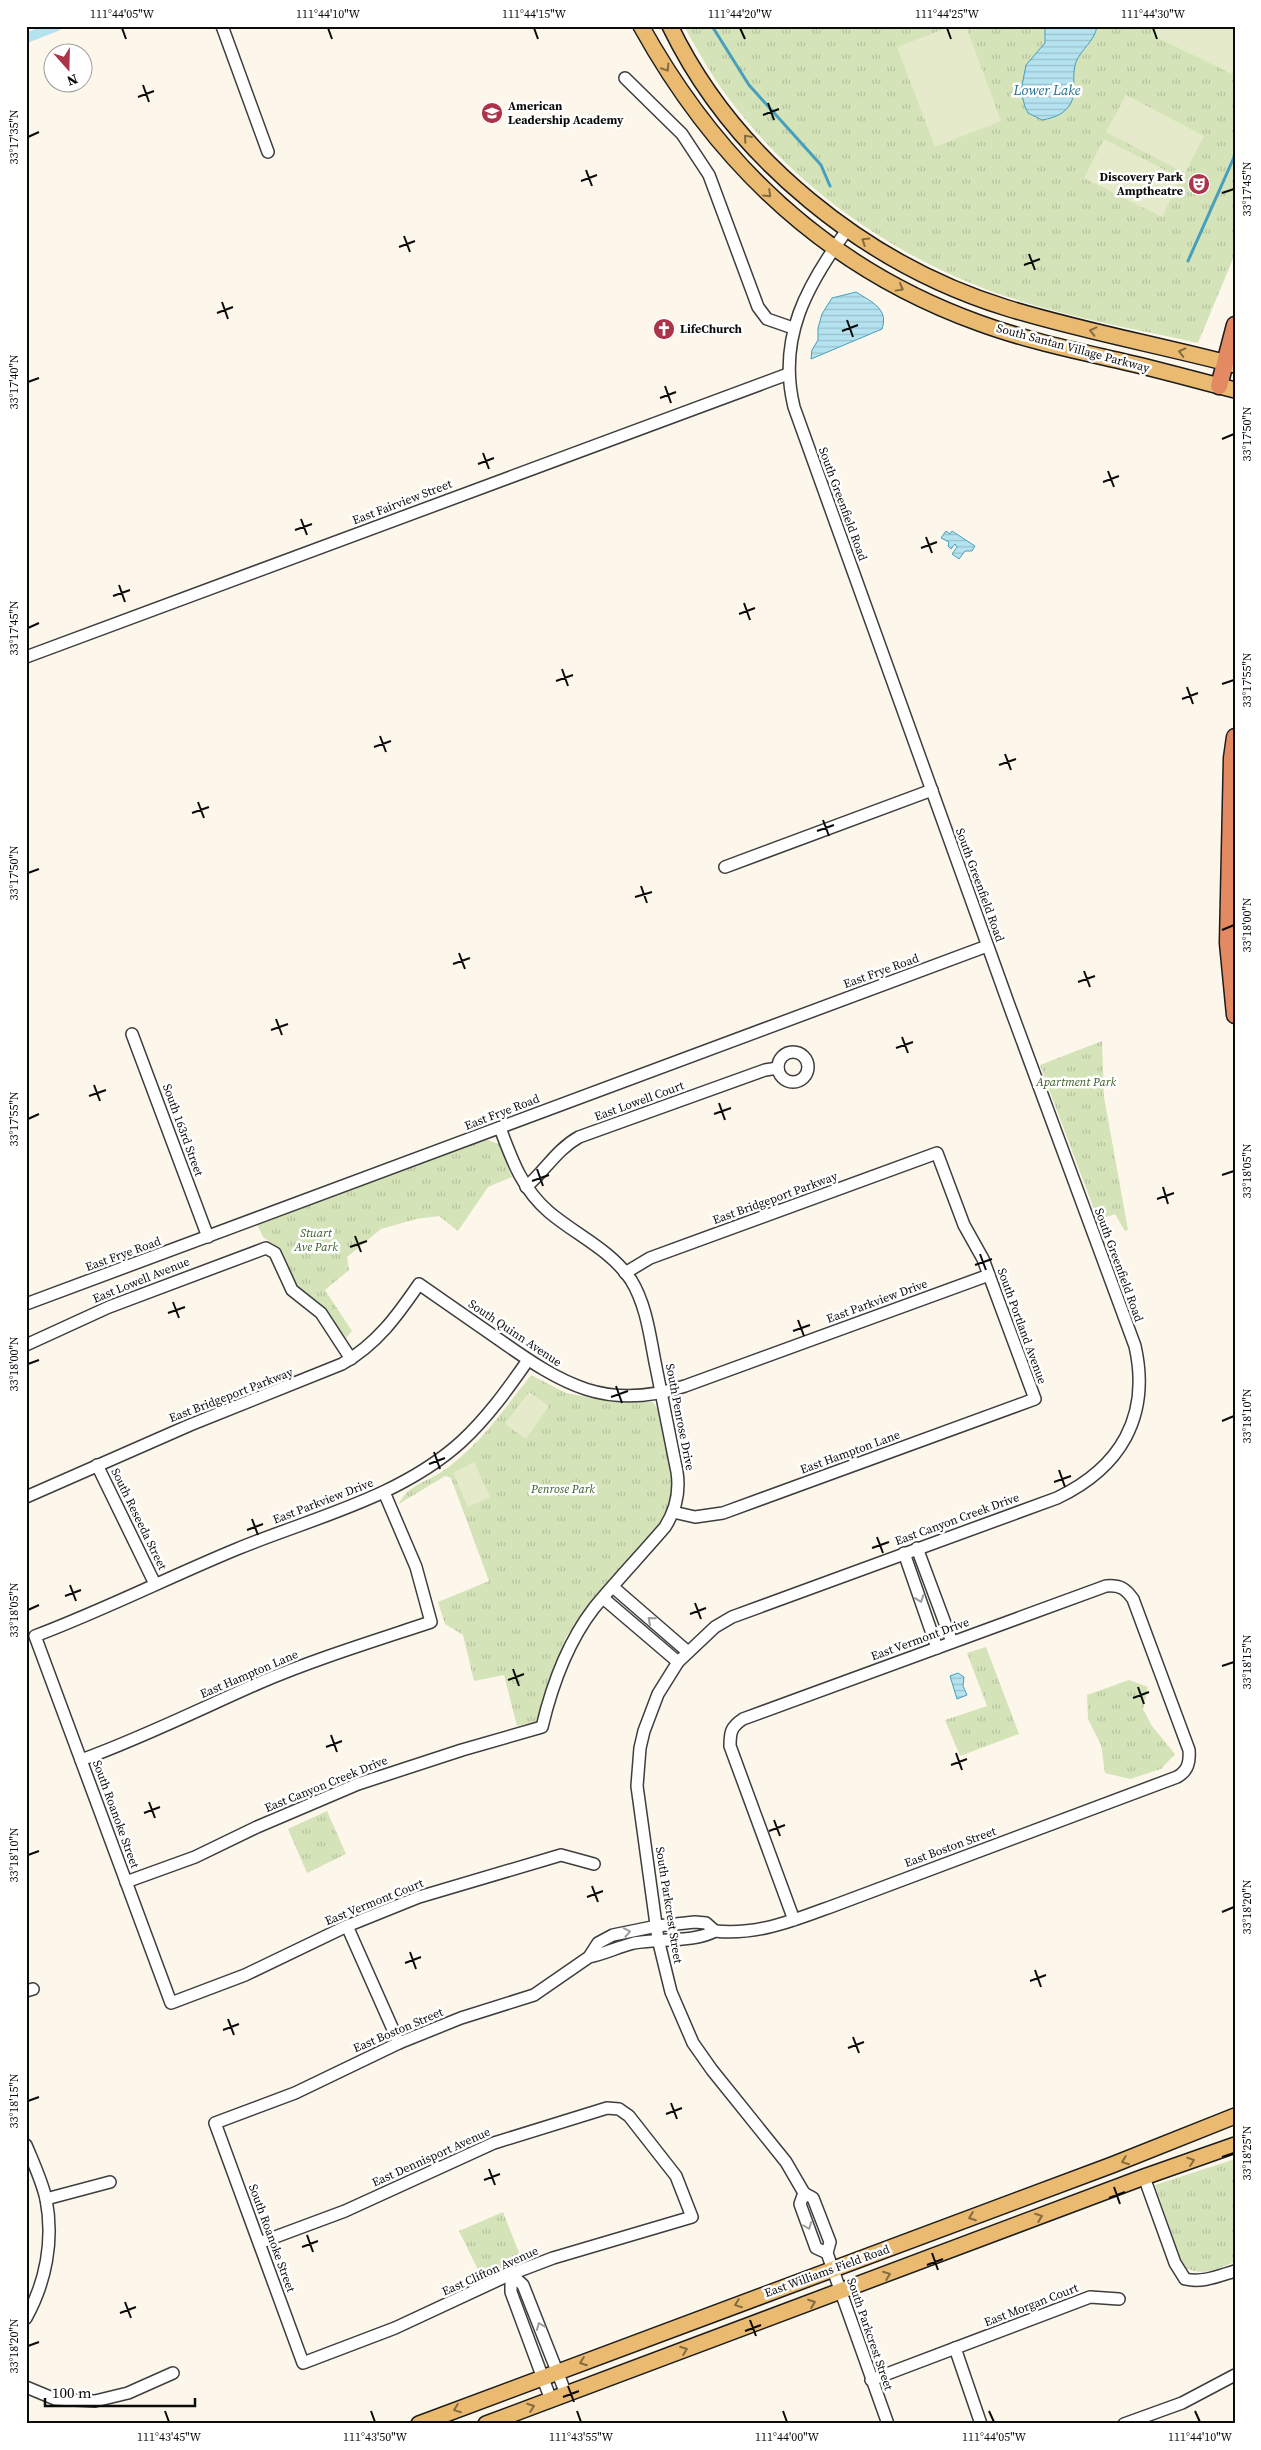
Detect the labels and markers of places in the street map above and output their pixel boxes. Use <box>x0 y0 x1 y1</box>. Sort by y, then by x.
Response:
place label: American Leadership Academy <box>508 98 624 128</box>
school or university icon: American Leadership Academy <box>480 101 504 125</box>
place label: Discovery Park Amptheatre <box>1100 169 1184 199</box>
theatre icon: Discovery Park Amptheatre <box>1187 172 1211 196</box>
church icon: LifeChurch <box>652 317 676 341</box>
place label: LifeChurch <box>680 321 743 337</box>

